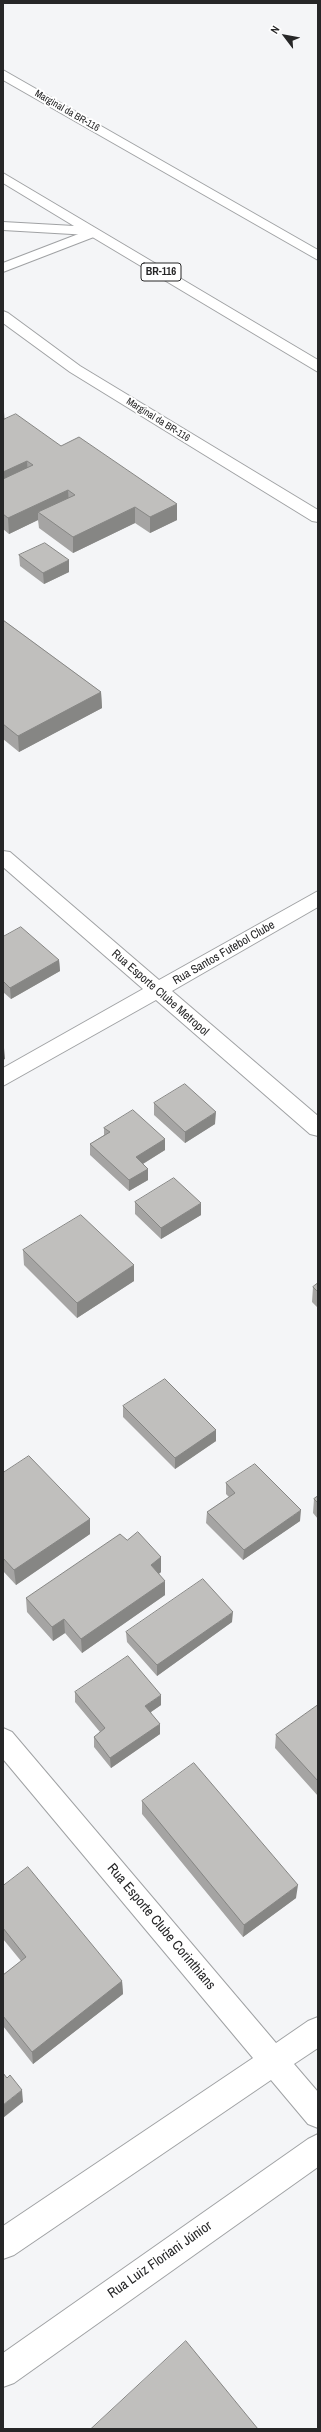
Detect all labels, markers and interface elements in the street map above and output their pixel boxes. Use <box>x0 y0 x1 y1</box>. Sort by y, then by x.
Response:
north arrow <box>265 16 305 56</box>
text: N <box>267 23 282 36</box>
street label: Marginal da BR-116 <box>32 88 102 134</box>
road number: BR-116 <box>141 263 181 281</box>
street label: Marginal da BR-116 <box>124 396 192 444</box>
street label: Rua Santos Futebol Clube <box>170 918 278 988</box>
street label: Rua Esporte Clube Metropol <box>108 947 212 1039</box>
street label: Rua Esporte Clube Corinthians <box>103 1860 219 1994</box>
street label: Rua Luiz Floriani Júnior <box>105 2218 215 2302</box>

